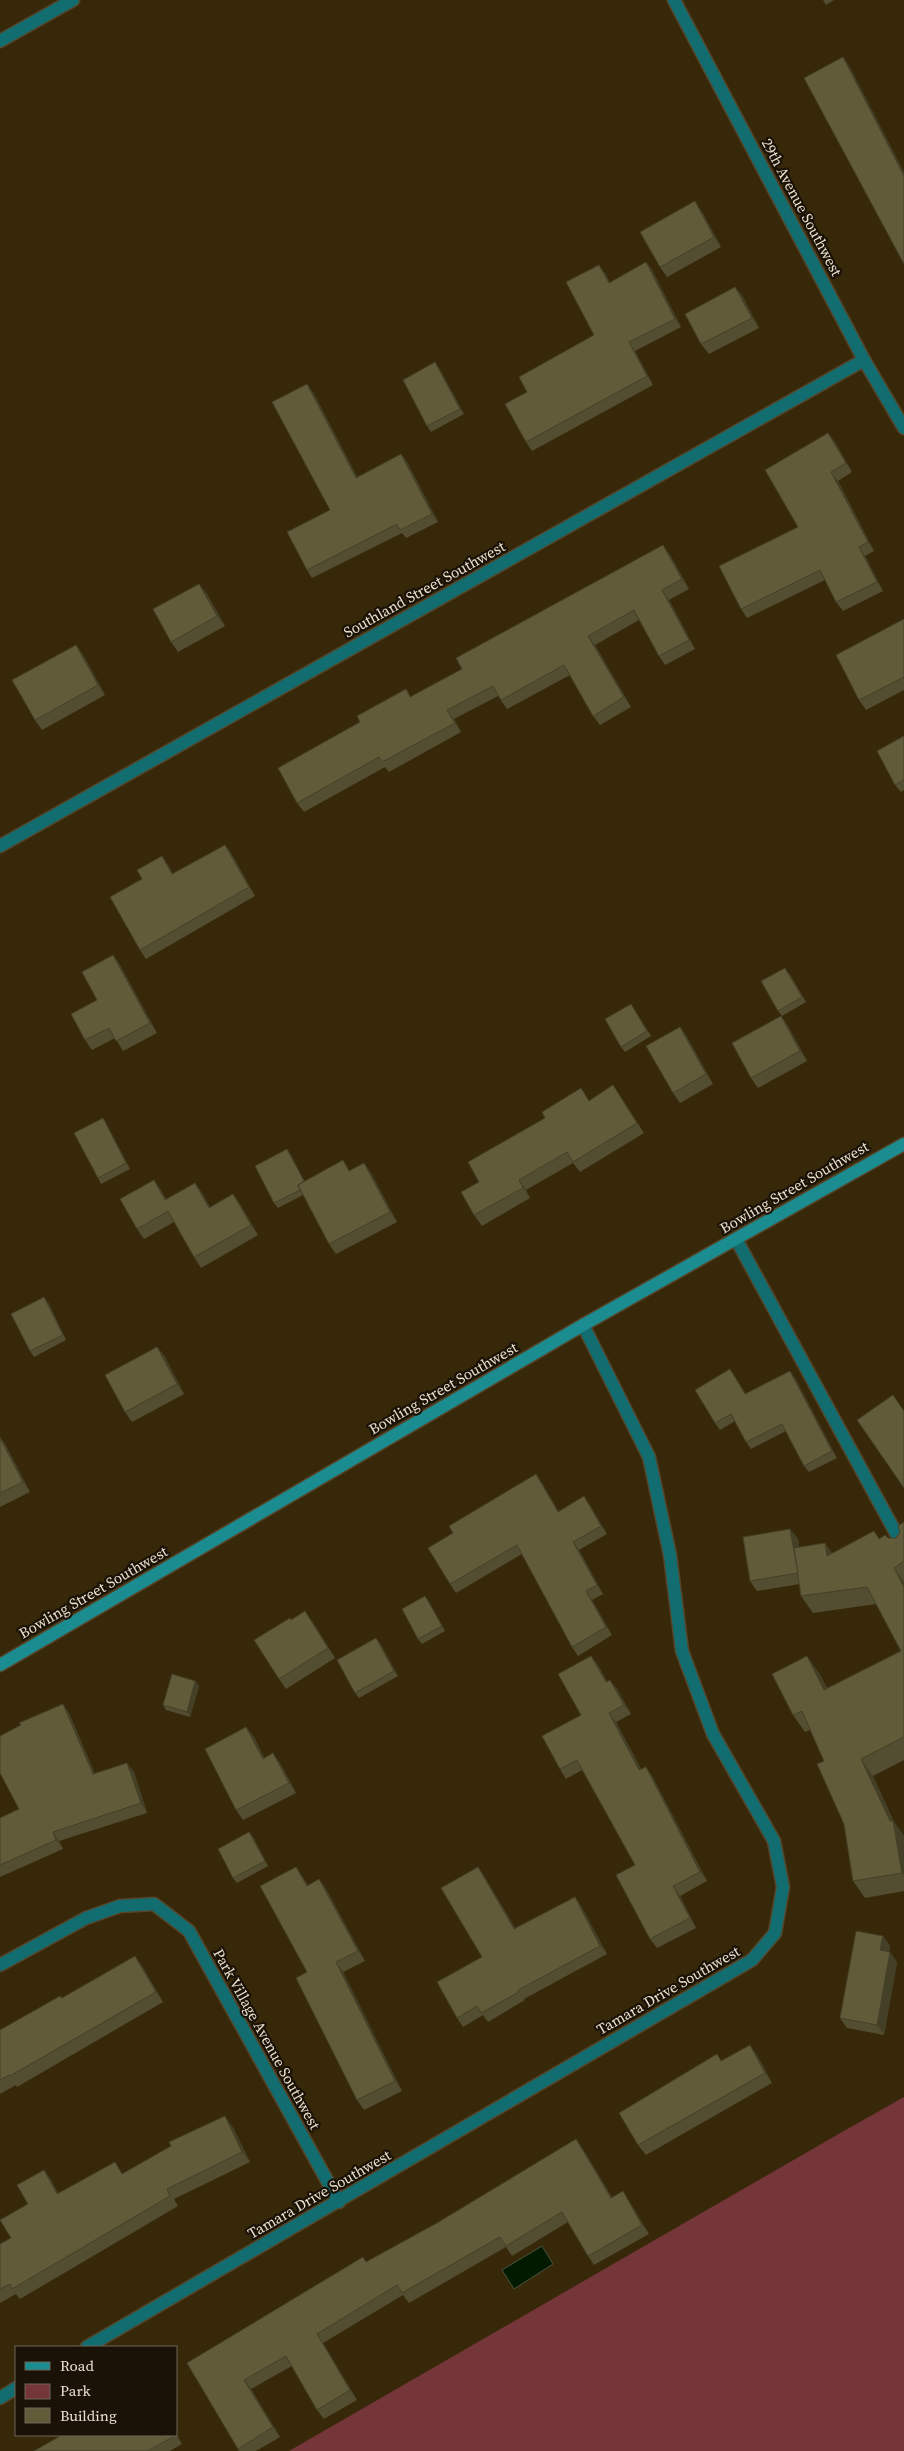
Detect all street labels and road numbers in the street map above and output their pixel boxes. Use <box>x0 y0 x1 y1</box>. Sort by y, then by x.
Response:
street label: 29th Avenue Southwest <box>757 134 847 280</box>
street label: Southland Street Southwest <box>339 536 509 642</box>
street label: Bowling Street Southwest <box>716 1136 872 1238</box>
street label: Bowling Street Southwest <box>365 1337 521 1439</box>
street label: Bowling Street Southwest <box>15 1541 171 1643</box>
street label: Tamara Drive Southwest <box>593 1940 744 2040</box>
street label: Park Village Avenue Southwest <box>208 1945 326 2133</box>
street label: Tamara Drive Southwest <box>244 2144 395 2244</box>

